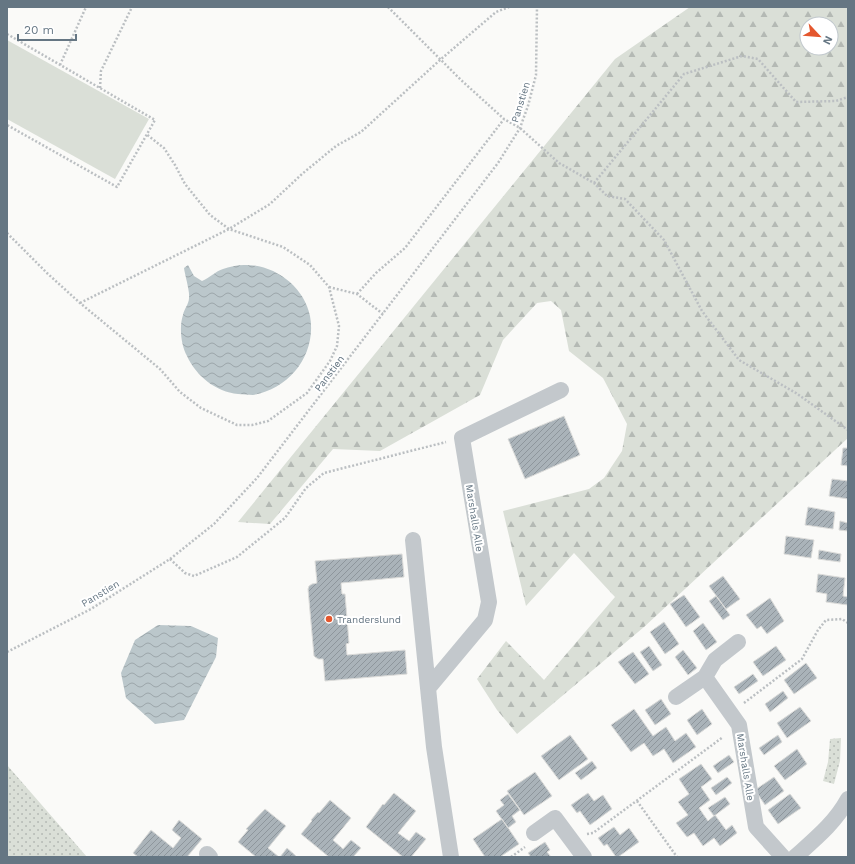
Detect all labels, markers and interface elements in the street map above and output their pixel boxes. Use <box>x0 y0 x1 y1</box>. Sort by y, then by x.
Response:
scale bar <box>18 16 76 42</box>
north arrow <box>799 16 839 56</box>
text: 20 m <box>24 23 54 37</box>
text: N <box>820 34 835 47</box>
street label: Panstien <box>509 80 532 124</box>
street label: Panstien <box>312 353 346 393</box>
street label: Marshalls Alle <box>464 484 485 553</box>
street label: Panstien <box>79 578 121 609</box>
marker: Tranderslund <box>324 614 334 624</box>
place label: Tranderslund <box>337 614 401 625</box>
street label: Marshalls Alle <box>735 733 756 802</box>

